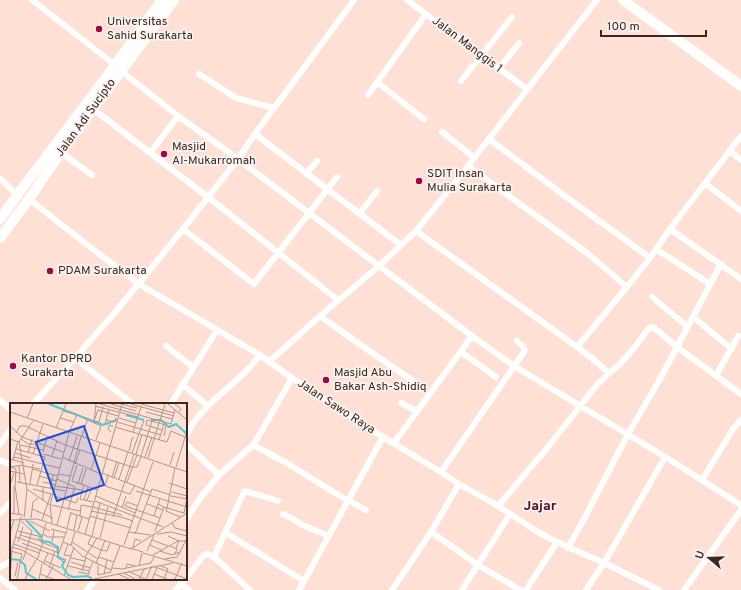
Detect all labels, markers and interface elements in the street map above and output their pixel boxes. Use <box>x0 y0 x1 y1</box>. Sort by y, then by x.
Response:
scale bar <box>601 12 706 38</box>
street label: Jalan Manggis 1 <box>429 13 505 77</box>
place label: Universitas Sahid Surakarta <box>107 14 193 44</box>
text: 100 m <box>607 19 640 35</box>
marker: Universitas Sahid Surakarta <box>94 24 104 34</box>
street label: Jalan Adi Sucipto <box>52 75 120 160</box>
place label: Masjid Al-Mukarromah <box>172 139 256 169</box>
marker: Masjid Al-Mukarromah <box>159 149 169 159</box>
place label: SDIT Insan Mulia Surakarta <box>427 166 512 196</box>
marker: SDIT Insan Mulia Surakarta <box>414 176 424 186</box>
place label: PDAM Surakarta <box>58 263 146 279</box>
marker: PDAM Surakarta <box>45 266 55 276</box>
place label: Kantor DPRD Surakarta <box>21 351 92 381</box>
marker: Kantor DPRD Surakarta <box>8 361 18 371</box>
place label: Masjid Abu Bakar Ash-Shidiq <box>334 365 427 395</box>
marker: Masjid Abu Bakar Ash-Shidiq <box>321 375 331 385</box>
street label: Jalan Sawo Raya <box>294 376 378 438</box>
inset map <box>10 403 187 580</box>
district label: Jajar <box>523 498 557 515</box>
north arrow <box>689 538 729 578</box>
text: U <box>693 549 708 561</box>

